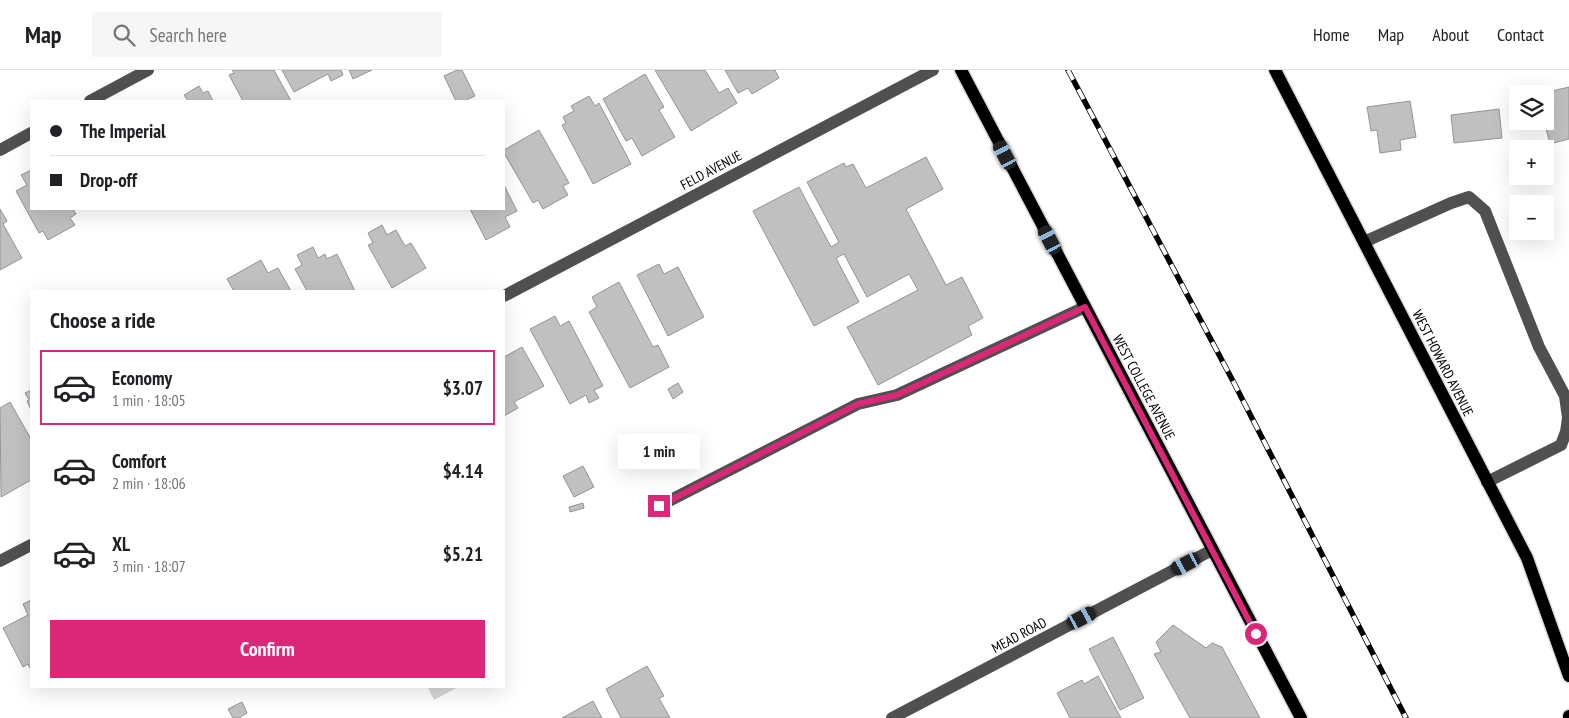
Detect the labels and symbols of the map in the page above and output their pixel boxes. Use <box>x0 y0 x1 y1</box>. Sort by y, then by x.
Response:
car <box>991 138 1018 172</box>
street label: FELD AVENUE <box>677 146 745 194</box>
car <box>1036 223 1063 257</box>
street label: WEST HOWARD AVENUE <box>1408 307 1478 419</box>
street label: WEST COLLEGE AVENUE <box>1109 331 1179 443</box>
callout: 1 min <box>618 434 700 468</box>
route end <box>648 495 670 517</box>
car <box>1169 550 1202 578</box>
car <box>1065 604 1098 632</box>
street label: MEAD ROAD <box>988 613 1050 657</box>
route start <box>1245 623 1267 645</box>

